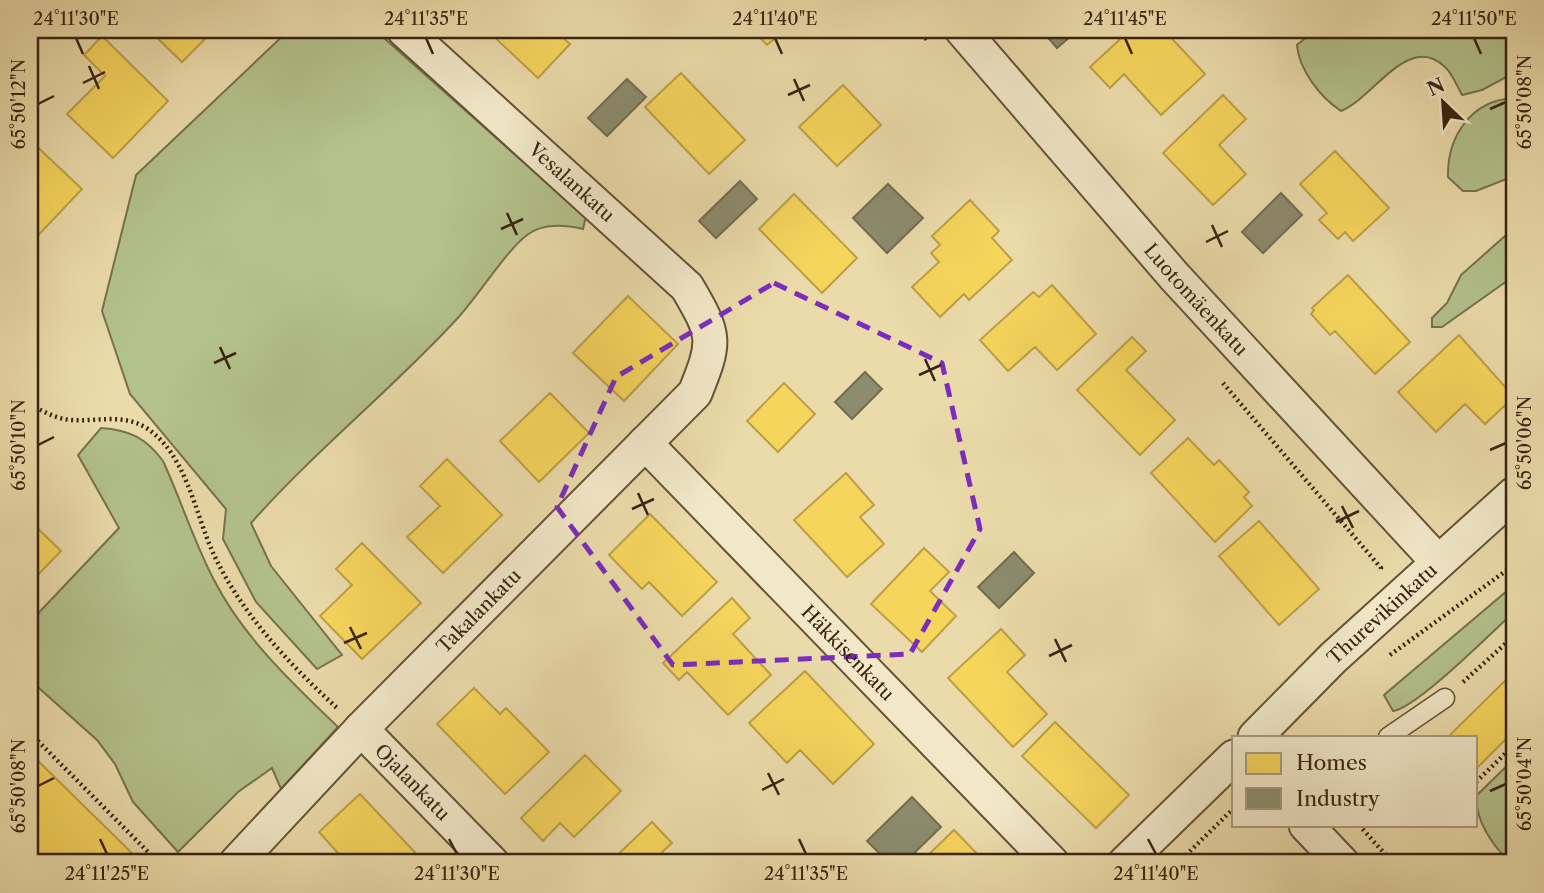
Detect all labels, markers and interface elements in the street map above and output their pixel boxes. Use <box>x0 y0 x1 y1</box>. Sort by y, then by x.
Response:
text: 24°11'30"E <box>33 8 119 30</box>
text: 24°11'35"E <box>384 8 468 30</box>
text: 24°11'40"E <box>732 8 818 30</box>
text: 24°11'45"E <box>1083 8 1167 30</box>
text: 24°11'50"E <box>1431 8 1517 30</box>
text: 65°50'08"N <box>1514 54 1536 149</box>
text: 65°50'12"N <box>8 58 30 149</box>
north arrow <box>1408 66 1478 136</box>
text: N <box>1424 73 1448 101</box>
street label: Vesalankatu <box>523 137 620 227</box>
street label: Luotomäenkatu <box>1139 239 1253 361</box>
text: 65°50'06"N <box>1514 396 1536 490</box>
text: 65°50'10"N <box>8 399 30 491</box>
street label: Thurevikinkatu <box>1323 558 1442 670</box>
street label: Takalankatu <box>432 564 526 658</box>
street label: Häkkisenkatu <box>797 601 899 706</box>
legend <box>1232 736 1478 826</box>
text: 65°50'04"N <box>1514 737 1536 831</box>
text: 65°50'08"N <box>8 738 30 833</box>
street label: Ojalankatu <box>370 739 455 826</box>
text: Homes <box>1296 750 1367 775</box>
text: Industry <box>1296 786 1380 811</box>
text: 24°11'25"E <box>65 863 149 885</box>
text: 24°11'30"E <box>414 863 500 885</box>
text: 24°11'35"E <box>764 863 848 885</box>
text: 24°11'40"E <box>1113 863 1199 885</box>

